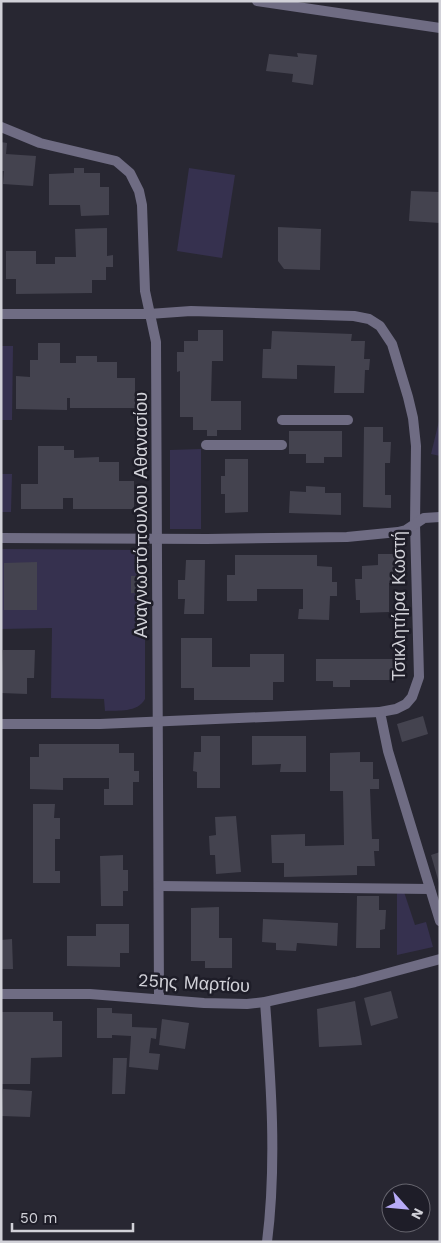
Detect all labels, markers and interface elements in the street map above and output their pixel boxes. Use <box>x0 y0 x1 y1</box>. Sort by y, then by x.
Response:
street label: Αναγνωστόπουλου Αθανασίου <box>130 392 151 638</box>
street label: Τσικλητήρα Κωστή <box>388 531 409 681</box>
street label: 25ης Μαρτίου <box>137 969 251 996</box>
north arrow <box>381 1183 431 1233</box>
scale bar <box>12 1200 134 1232</box>
text: N <box>408 1206 427 1222</box>
text: 50 m <box>20 1209 57 1227</box>

